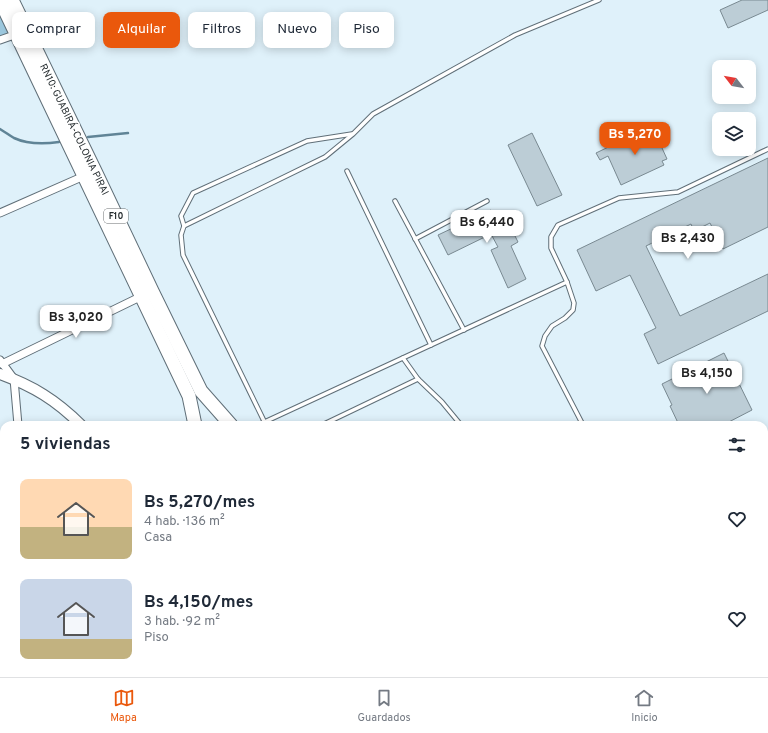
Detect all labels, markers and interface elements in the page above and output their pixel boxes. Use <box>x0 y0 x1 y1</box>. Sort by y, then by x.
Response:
chip: Comprar <box>12 12 95 48</box>
chip: Alquilar <box>103 12 180 48</box>
chip: Filtros <box>188 12 255 48</box>
chip: Nuevo <box>263 12 331 48</box>
chip: Piso <box>339 12 394 48</box>
north arrow <box>712 60 756 104</box>
map controls <box>712 60 756 156</box>
street label: RN10: GUABIRÁ-COLONIA PIRAI <box>36 62 111 197</box>
button: layers <box>712 112 756 156</box>
pin: Bs 5,270 <box>594 122 676 156</box>
text: Bs 5,270 <box>608 127 662 143</box>
road number: F10 <box>104 209 128 223</box>
pin: Bs 6,440 <box>446 210 528 244</box>
text: Bs 6,440 <box>459 215 515 231</box>
pin: Bs 2,430 <box>647 226 729 260</box>
text: Bs 2,430 <box>661 231 715 247</box>
pin: Bs 3,020 <box>35 305 117 339</box>
text: Bs 3,020 <box>49 310 103 326</box>
pin: Bs 4,150 <box>666 361 748 395</box>
text: Bs 4,150 <box>681 366 733 382</box>
text: 5 viviendas <box>20 434 111 456</box>
icon: filters <box>726 434 748 456</box>
text: Bs 5,270/mes <box>144 492 255 514</box>
icon: home <box>52 495 100 543</box>
icon: heart <box>726 508 748 530</box>
text: 4 hab. · 136 m² <box>144 514 225 530</box>
text: Casa <box>144 530 172 546</box>
text: Bs 4,150/mes <box>144 592 253 614</box>
icon: home <box>52 595 100 643</box>
icon: heart <box>726 608 748 630</box>
text: 3 hab. · 92 m² <box>144 614 220 630</box>
text: Piso <box>144 630 169 646</box>
tab: Mapa <box>110 687 137 725</box>
tab: Guardados <box>357 687 411 725</box>
tab: Inicio <box>631 687 658 725</box>

